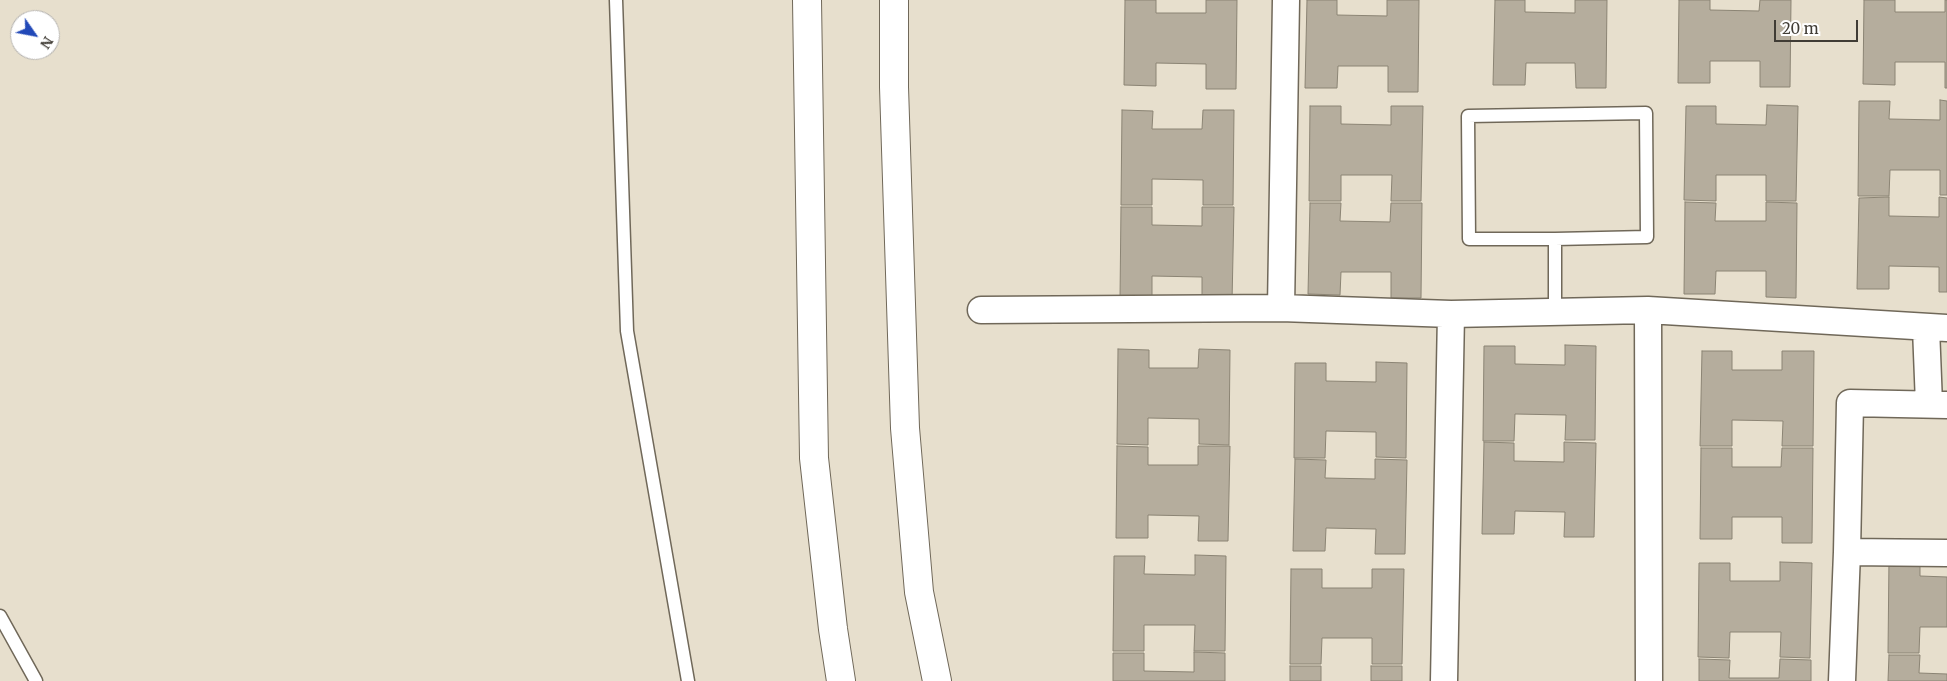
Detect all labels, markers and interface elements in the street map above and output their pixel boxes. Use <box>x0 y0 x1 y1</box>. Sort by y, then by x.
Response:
north arrow <box>10 10 60 60</box>
scale bar <box>1777 10 1861 42</box>
text: 20 m <box>1782 19 1819 38</box>
text: N <box>36 33 57 52</box>

